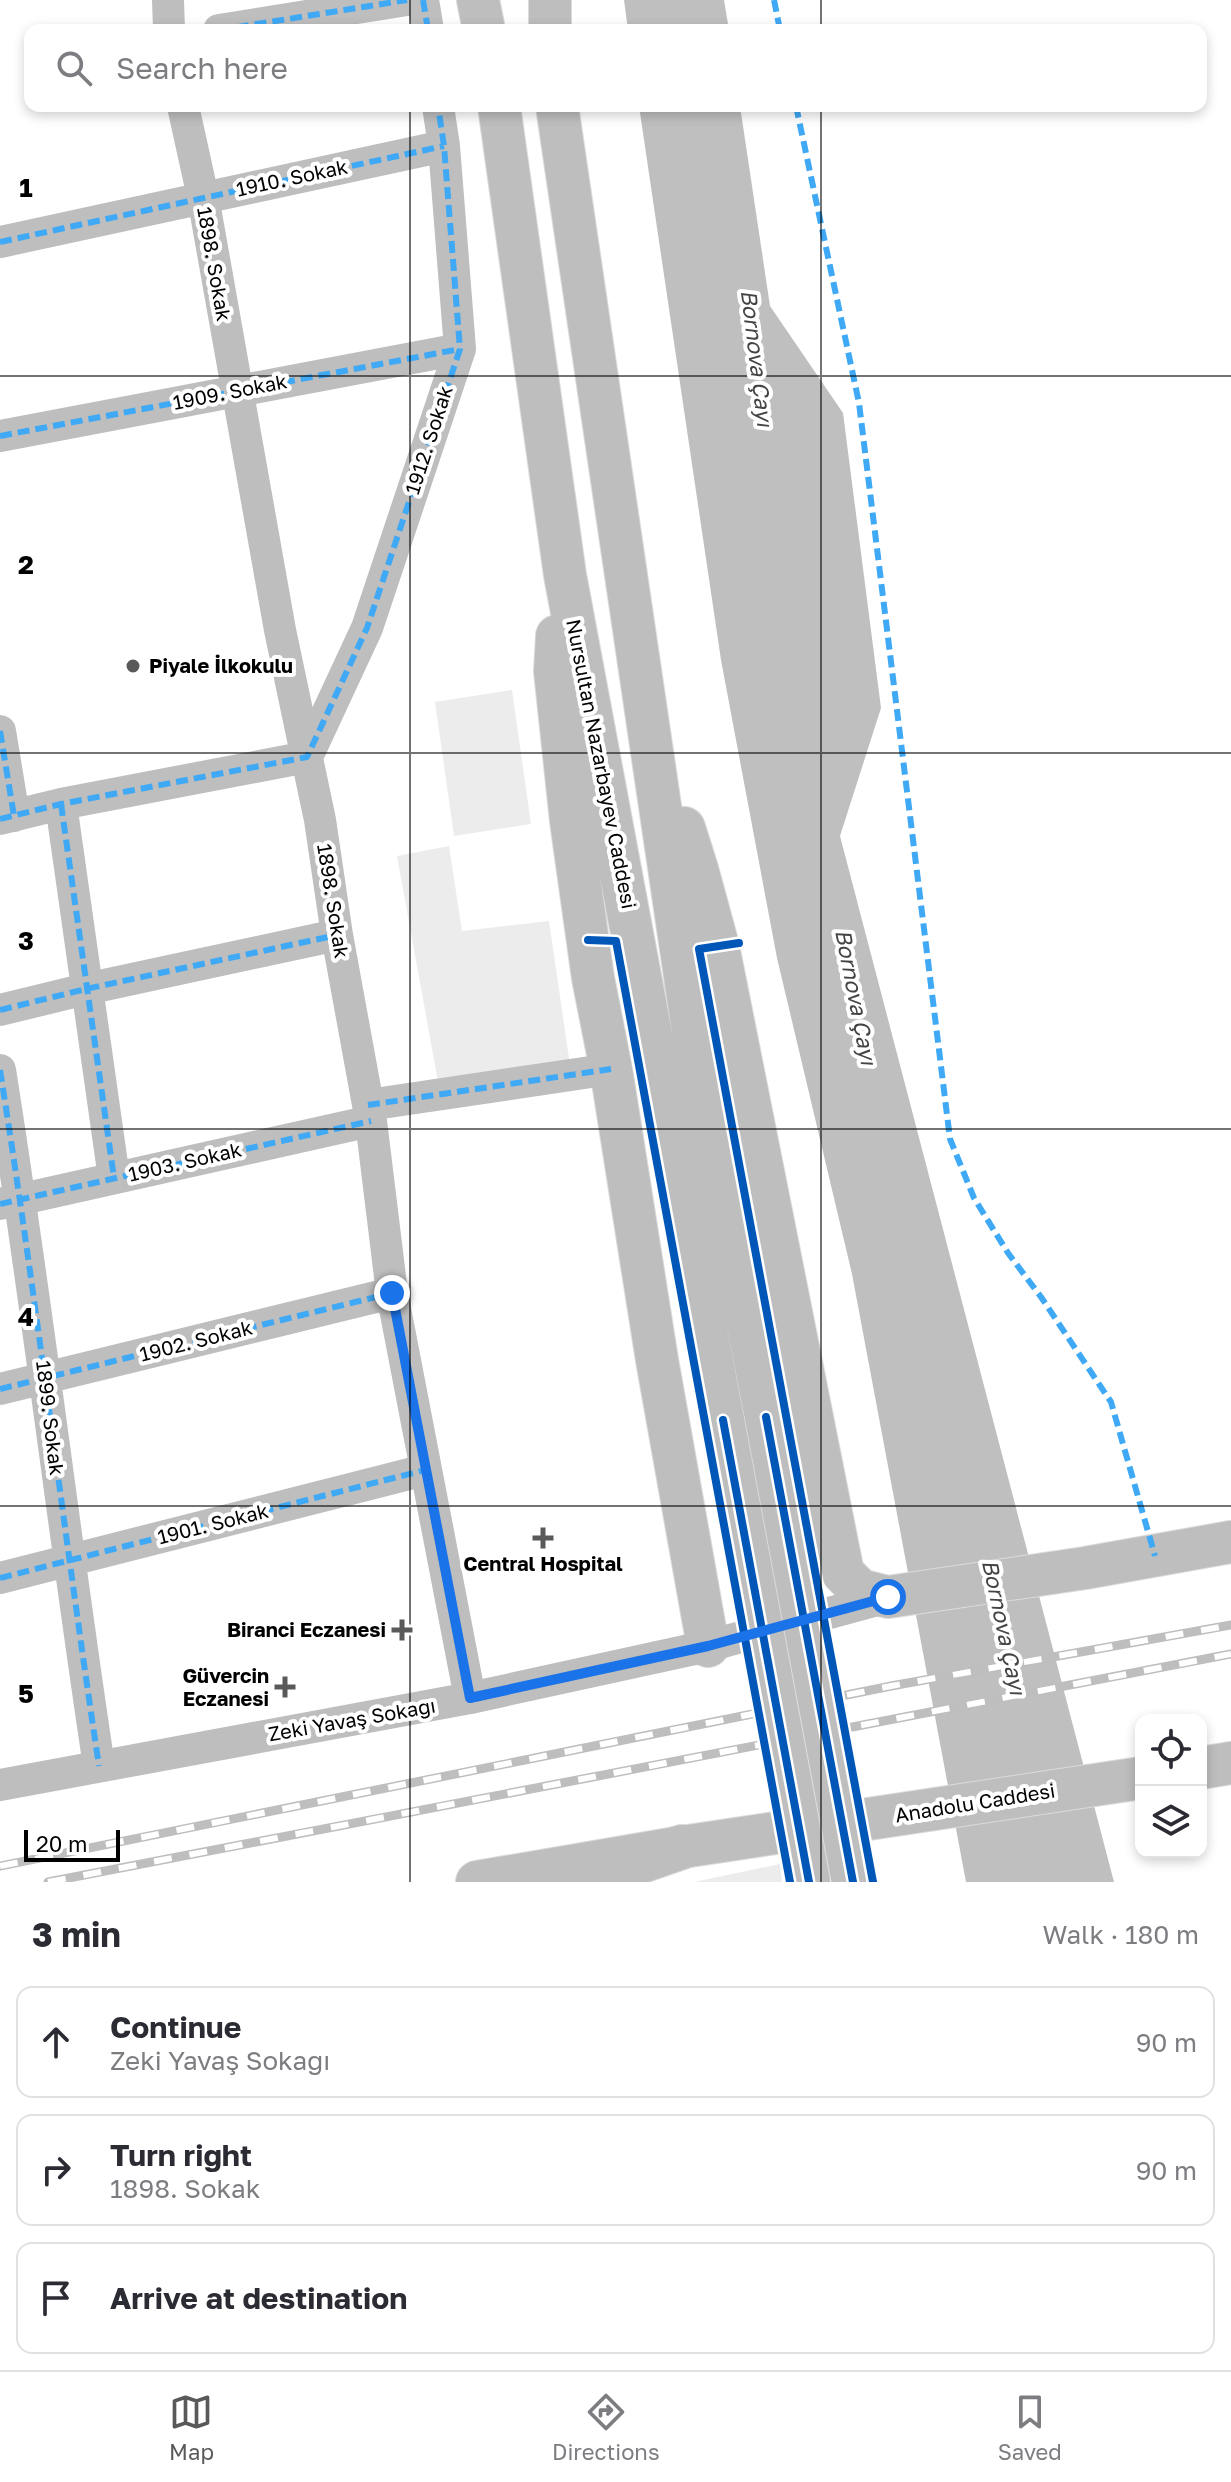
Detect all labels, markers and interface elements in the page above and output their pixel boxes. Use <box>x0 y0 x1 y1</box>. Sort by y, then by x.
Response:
search box <box>24 24 1207 112</box>
icon: search <box>52 46 96 90</box>
text: Search here <box>116 50 288 86</box>
street label: 1910. Sokak <box>234 153 350 201</box>
text: 1 <box>19 172 33 203</box>
street label: 1898. Sokak <box>193 205 237 323</box>
water label: Bornova Çayı <box>736 288 779 429</box>
street label: 1909. Sokak <box>171 368 289 414</box>
street label: 1912. Sokak <box>399 382 457 497</box>
text: 2 <box>18 549 34 580</box>
street label: Nursultan Nazarbayev Caddesi <box>562 617 642 911</box>
place label: Piyale İlkokulu <box>149 653 293 677</box>
marker: Piyale İlkokulu <box>124 657 142 675</box>
street label: 1898. Sokak <box>313 842 355 960</box>
text: 3 <box>18 925 34 956</box>
water label: Bornova Çayı <box>830 927 883 1068</box>
street label: 1903. Sokak <box>126 1136 244 1186</box>
route end <box>374 1275 410 1311</box>
text: 4 <box>18 1301 34 1332</box>
street label: 1902. Sokak <box>137 1314 255 1366</box>
street label: 1899. Sokak <box>32 1359 70 1477</box>
street label: 1901. Sokak <box>155 1498 271 1548</box>
marker: Central Hospital <box>532 1527 554 1549</box>
place label: Central Hospital <box>463 1551 623 1575</box>
water label: Bornova Çayı <box>977 1557 1032 1698</box>
route start <box>870 1579 906 1615</box>
place label: Biranci Eczanesi <box>227 1617 386 1641</box>
marker: Biranci Eczanesi <box>393 1621 411 1639</box>
place label: Güvercin Eczanesi <box>182 1663 269 1710</box>
text: 5 <box>18 1678 34 1709</box>
marker: Güvercin Eczanesi <box>276 1678 294 1696</box>
street label: Zeki Yavaş Sokağı <box>266 1692 437 1746</box>
map controls <box>1135 1714 1207 1858</box>
button: locate <box>1135 1714 1207 1786</box>
street label: Anadolu Caddesi <box>893 1777 1057 1827</box>
button: layers <box>1135 1786 1207 1858</box>
scale bar <box>24 1826 120 1862</box>
text: 20 m <box>36 1830 87 1857</box>
text: 3 min <box>32 1914 121 1954</box>
text: Walk · 180 m <box>1042 1919 1199 1950</box>
text: Continue <box>110 2009 241 2045</box>
icon: ahead <box>34 2020 78 2064</box>
text: 90 m <box>1136 2027 1197 2058</box>
text: Zeki Yavaş Sokağı <box>110 2045 330 2076</box>
text: Turn right <box>110 2137 252 2173</box>
icon: right <box>34 2148 78 2192</box>
text: 90 m <box>1136 2155 1197 2186</box>
text: 1898. Sokak <box>110 2173 260 2204</box>
icon: arrive <box>34 2276 78 2320</box>
text: Arrive at destination <box>110 2280 407 2316</box>
tab: Map <box>169 2390 214 2465</box>
tab: Directions <box>552 2390 660 2465</box>
tab: Saved <box>998 2390 1062 2465</box>

